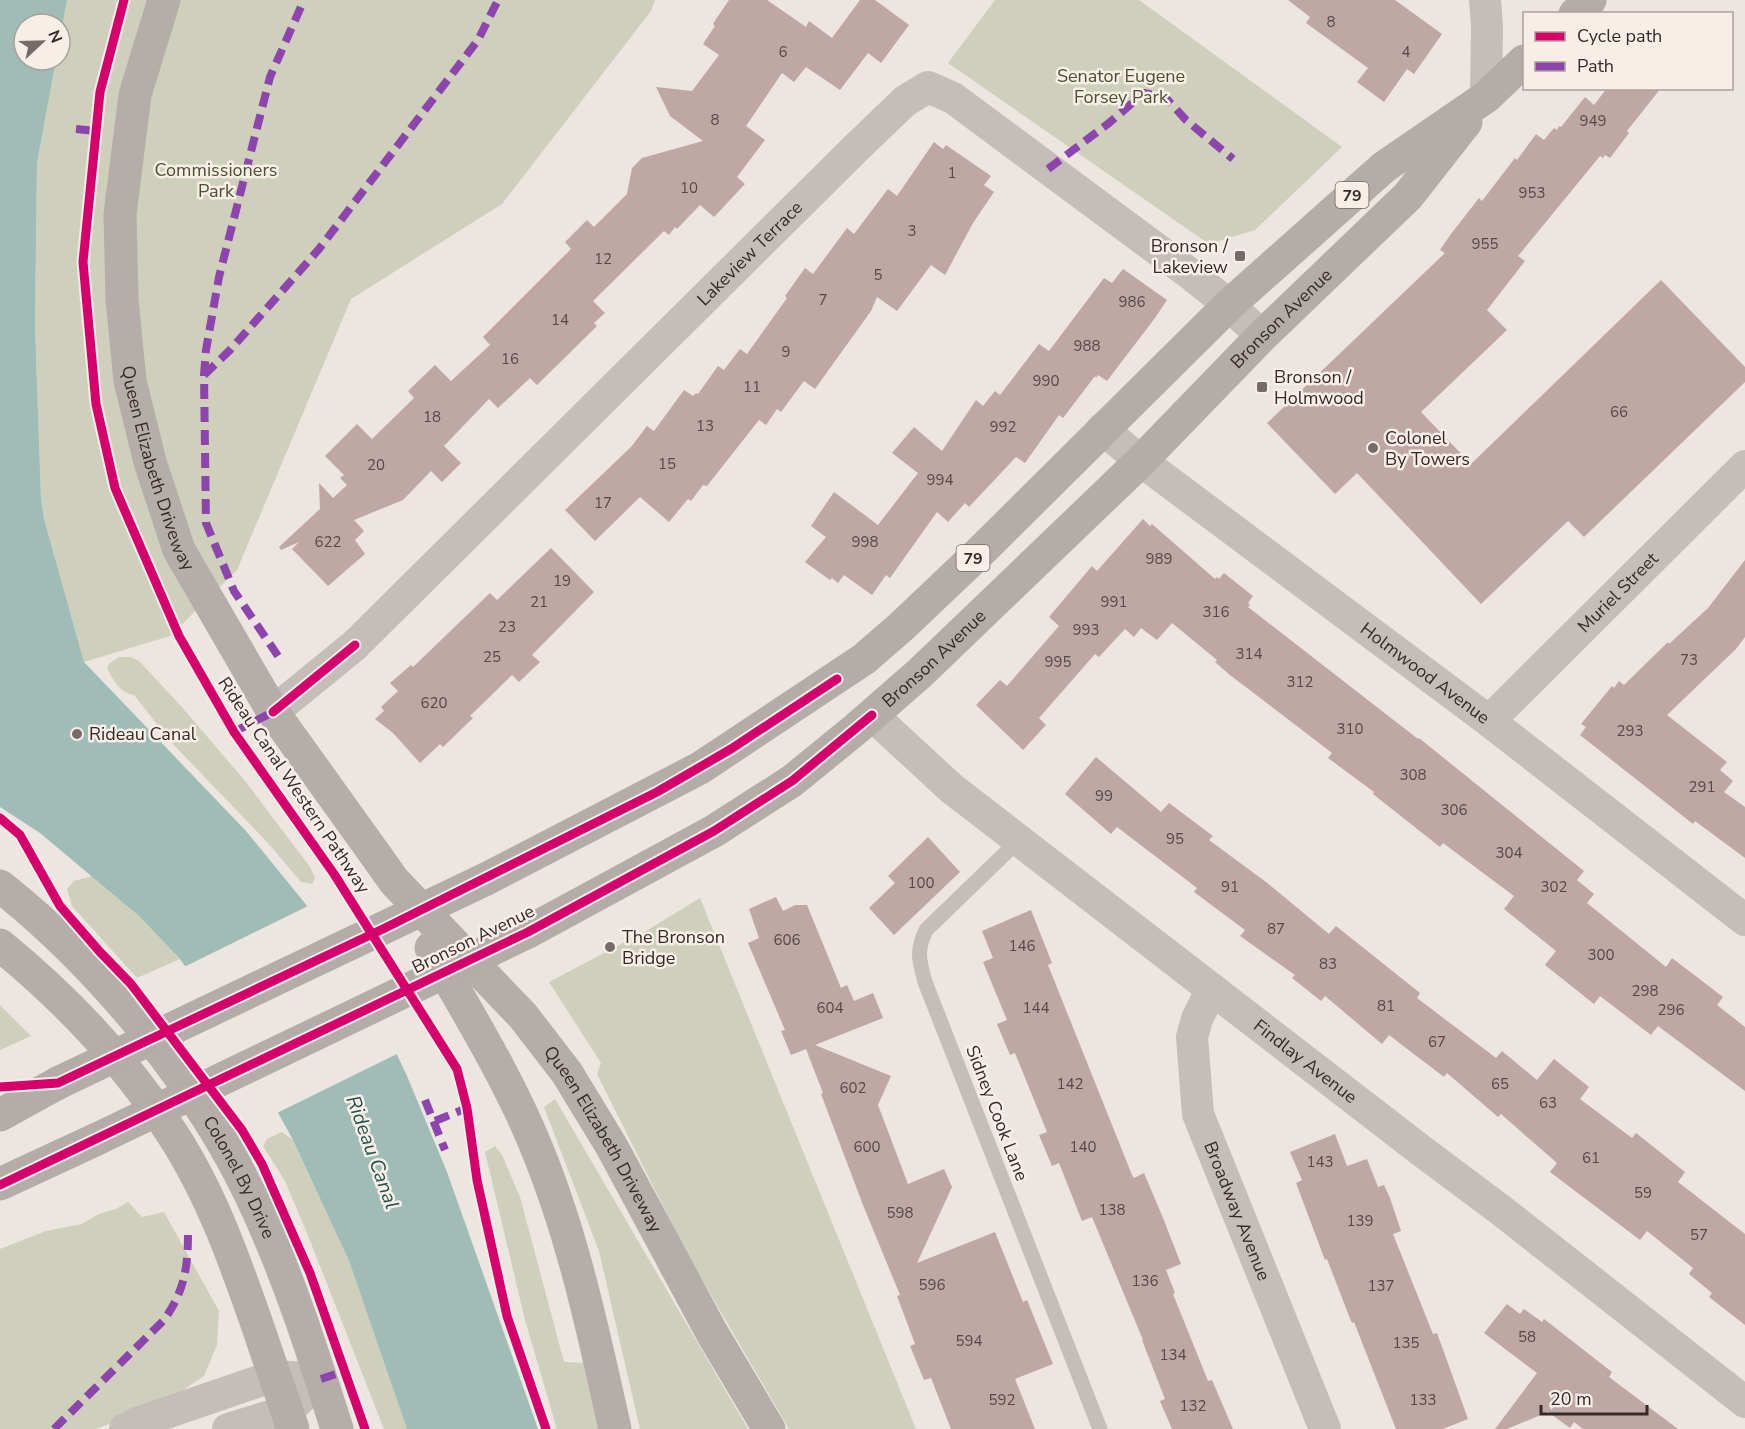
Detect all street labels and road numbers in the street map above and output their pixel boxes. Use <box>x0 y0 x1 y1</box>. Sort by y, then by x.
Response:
road number: 79 <box>1336 182 1368 208</box>
street label: Lakeview Terrace <box>692 196 808 311</box>
street label: Bronson Avenue <box>1225 263 1337 374</box>
street label: Queen Elizabeth Driveway <box>117 365 201 576</box>
road number: 79 <box>956 545 990 571</box>
street label: Muriel Street <box>1572 547 1664 638</box>
street label: Bronson Avenue <box>877 604 991 713</box>
street label: Holmwood Avenue <box>1355 617 1495 729</box>
street label: Rideau Canal Western Pathway <box>212 672 376 899</box>
street label: Bronson Avenue <box>408 899 538 979</box>
street label: Findlay Avenue <box>1249 1014 1362 1109</box>
street label: Queen Elizabeth Driveway <box>538 1041 668 1237</box>
street label: Sidney Cook Lane <box>960 1042 1034 1184</box>
street label: Colonel By Drive <box>197 1111 281 1242</box>
street label: Broadway Avenue <box>1198 1138 1276 1284</box>

